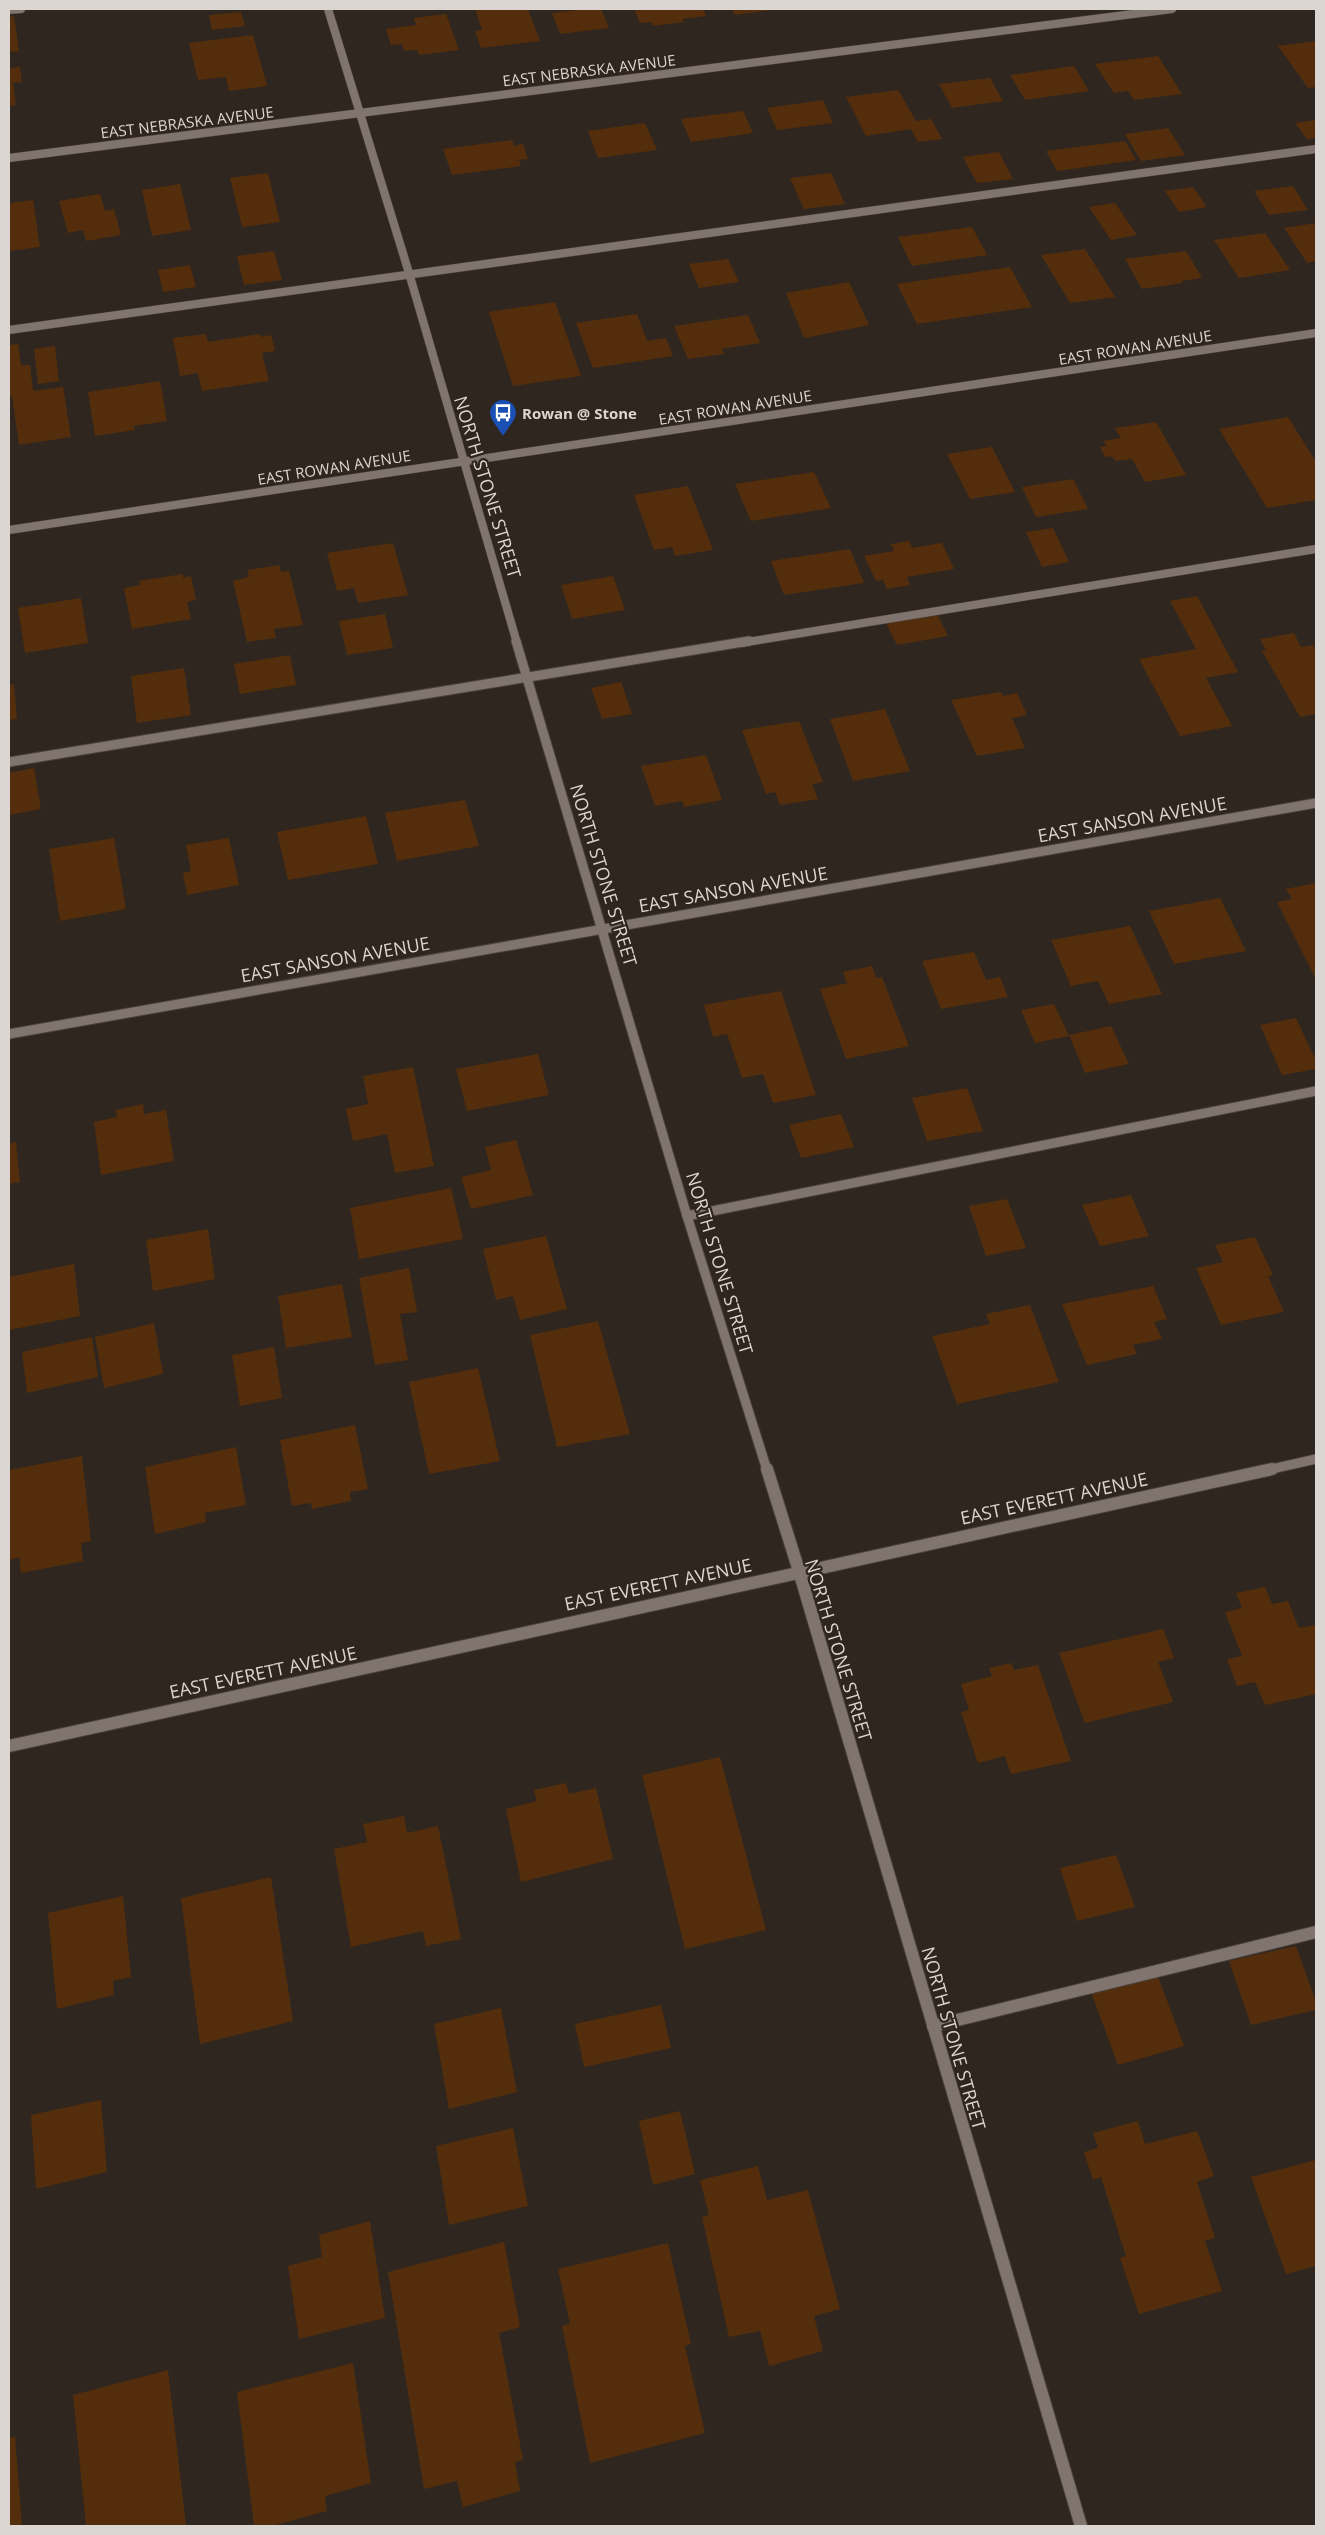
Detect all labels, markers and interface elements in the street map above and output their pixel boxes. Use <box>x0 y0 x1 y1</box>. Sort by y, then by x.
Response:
street label: EAST NEBRASKA AVENUE <box>501 49 677 91</box>
street label: EAST NEBRASKA AVENUE <box>99 101 275 143</box>
street label: EAST ROWAN AVENUE <box>1057 325 1213 369</box>
street label: EAST ROWAN AVENUE <box>657 385 813 429</box>
street label: NORTH STONE STREET <box>449 393 527 581</box>
bus stop icon: Rowan @ Stone <box>488 398 518 437</box>
place label: Rowan @ Stone <box>522 403 637 423</box>
street label: EAST ROWAN AVENUE <box>256 445 412 489</box>
street label: NORTH STONE STREET <box>565 781 643 969</box>
street label: EAST SANSON AVENUE <box>1036 791 1228 847</box>
street label: EAST SANSON AVENUE <box>637 861 829 917</box>
street label: EAST SANSON AVENUE <box>239 931 431 987</box>
street label: NORTH STONE STREET <box>681 1169 759 1357</box>
street label: EAST EVERETT AVENUE <box>958 1466 1150 1530</box>
street label: EAST EVERETT AVENUE <box>562 1552 754 1616</box>
street label: NORTH STONE STREET <box>800 1556 878 1744</box>
street label: EAST EVERETT AVENUE <box>167 1640 359 1704</box>
street label: NORTH STONE STREET <box>916 1944 992 2132</box>

